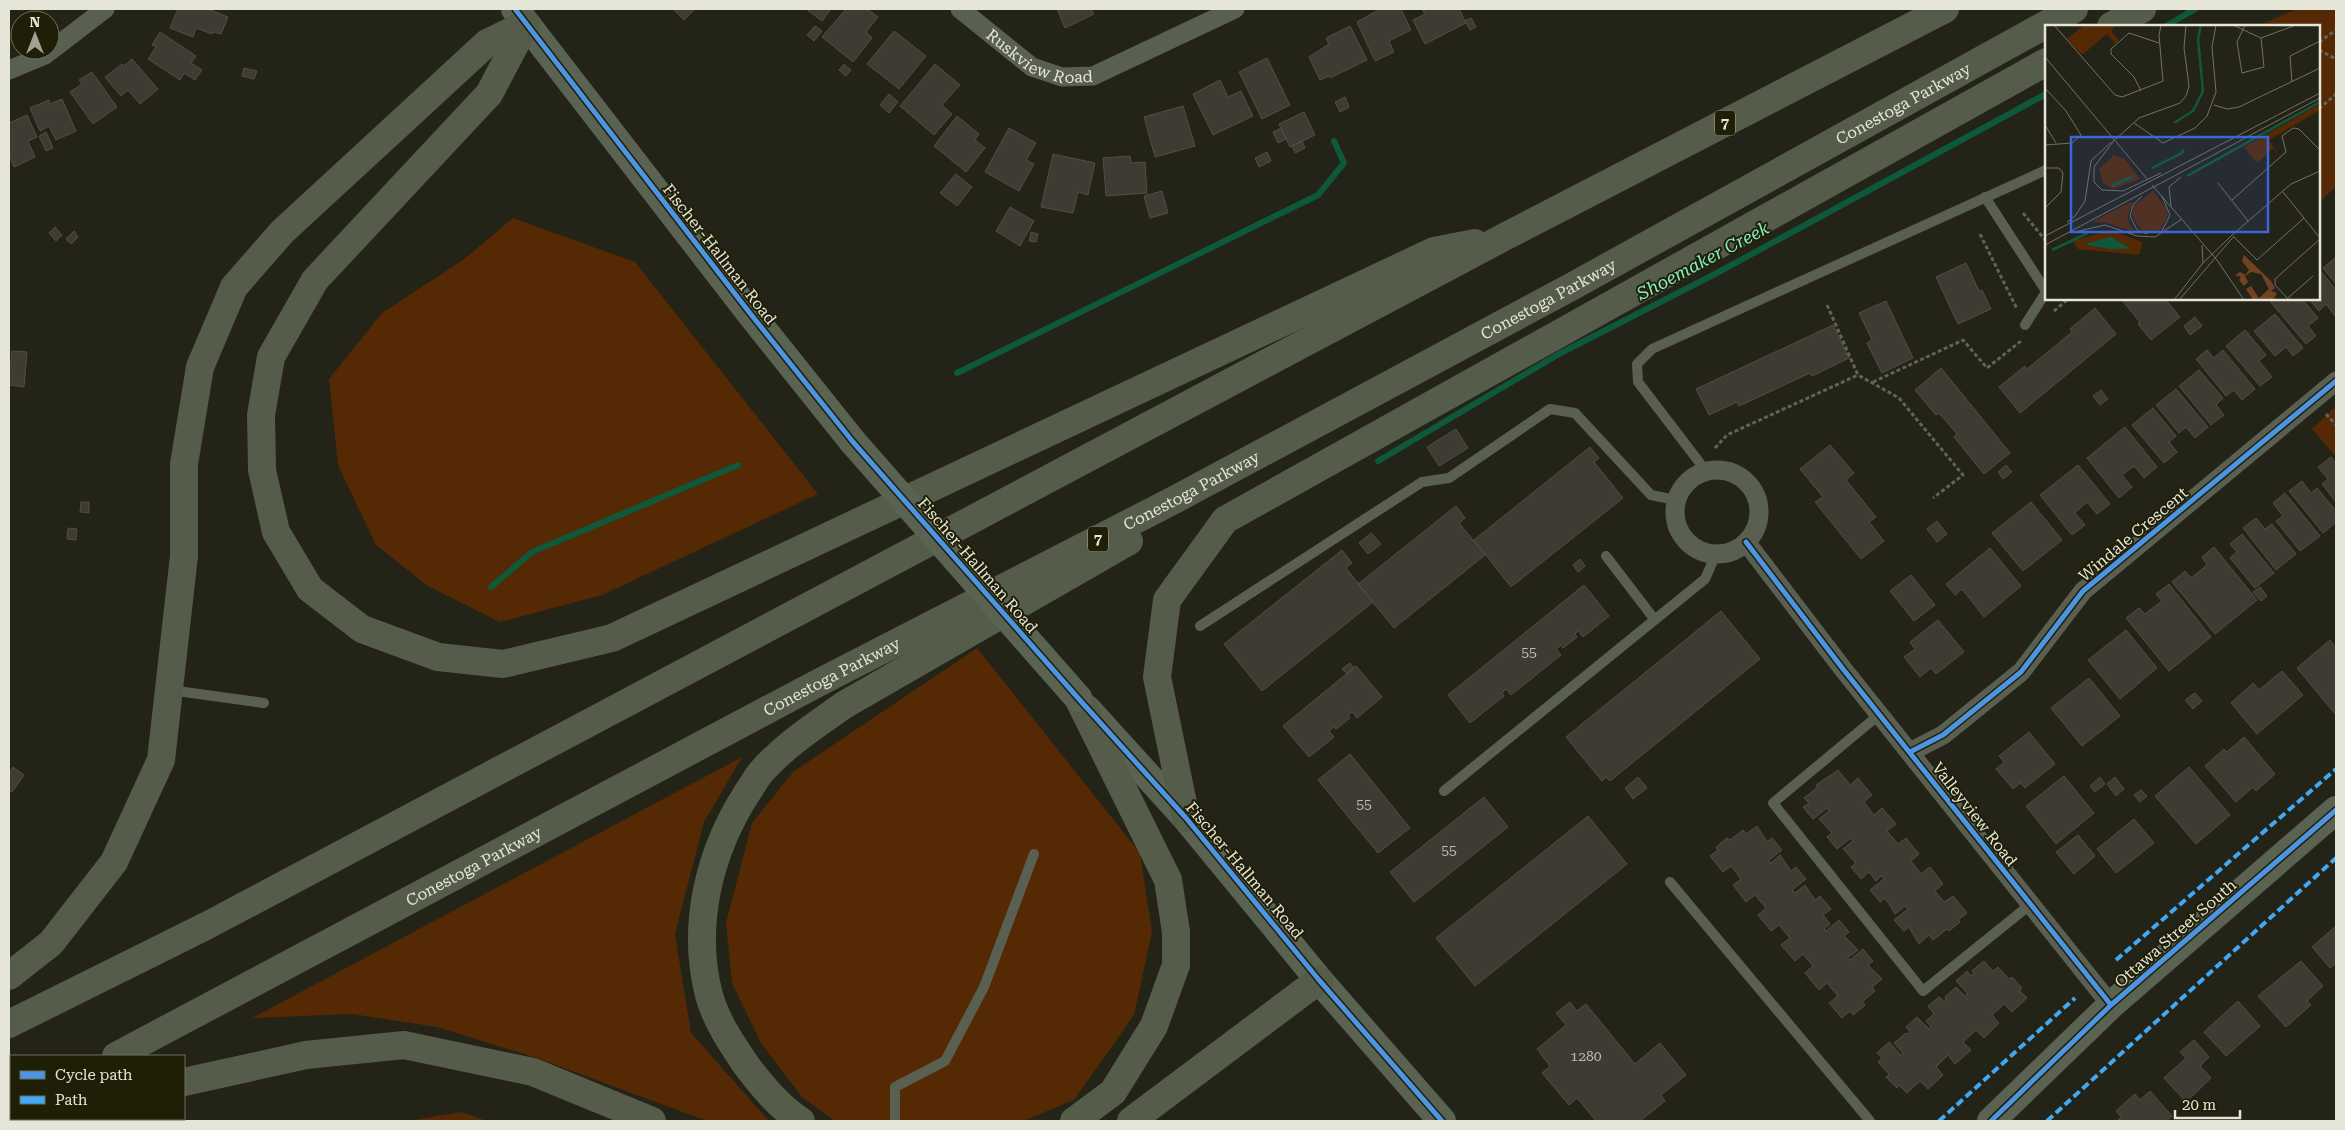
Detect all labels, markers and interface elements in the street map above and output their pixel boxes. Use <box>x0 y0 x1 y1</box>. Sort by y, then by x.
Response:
north arrow <box>10 10 60 60</box>
text: N <box>30 14 41 30</box>
street label: Ruskview Road <box>983 25 1093 87</box>
inset map <box>2045 25 2320 300</box>
street label: Conestoga Parkway <box>1832 59 1974 149</box>
road number: 7 <box>1715 110 1735 136</box>
street label: Fischer-Hallman Road <box>659 180 780 328</box>
water label: Shoemaker Creek <box>1632 217 1773 305</box>
street label: Conestoga Parkway <box>1477 255 1620 344</box>
street label: Conestoga Parkway <box>1120 447 1263 534</box>
street label: Windale Crescent <box>2075 483 2192 586</box>
street label: Fischer-Hallman Road <box>914 494 1041 637</box>
road number: 7 <box>1088 526 1108 552</box>
street label: Conestoga Parkway <box>760 633 904 720</box>
house number: 55 <box>1521 644 1537 660</box>
street label: Valleyview Road <box>1928 759 2021 870</box>
house number: 55 <box>1356 796 1372 812</box>
street label: Fischer-Hallman Road <box>1182 798 1307 943</box>
street label: Conestoga Parkway <box>403 822 546 910</box>
house number: 55 <box>1441 842 1457 858</box>
street label: Ottawa Street South <box>2111 875 2240 991</box>
house number: 1280 <box>1570 1048 1602 1064</box>
legend <box>10 1055 185 1120</box>
text: Cycle path <box>55 1066 133 1084</box>
scale bar <box>2175 1088 2240 1120</box>
text: Path <box>55 1091 88 1109</box>
text: 20 m <box>2182 1096 2217 1114</box>

